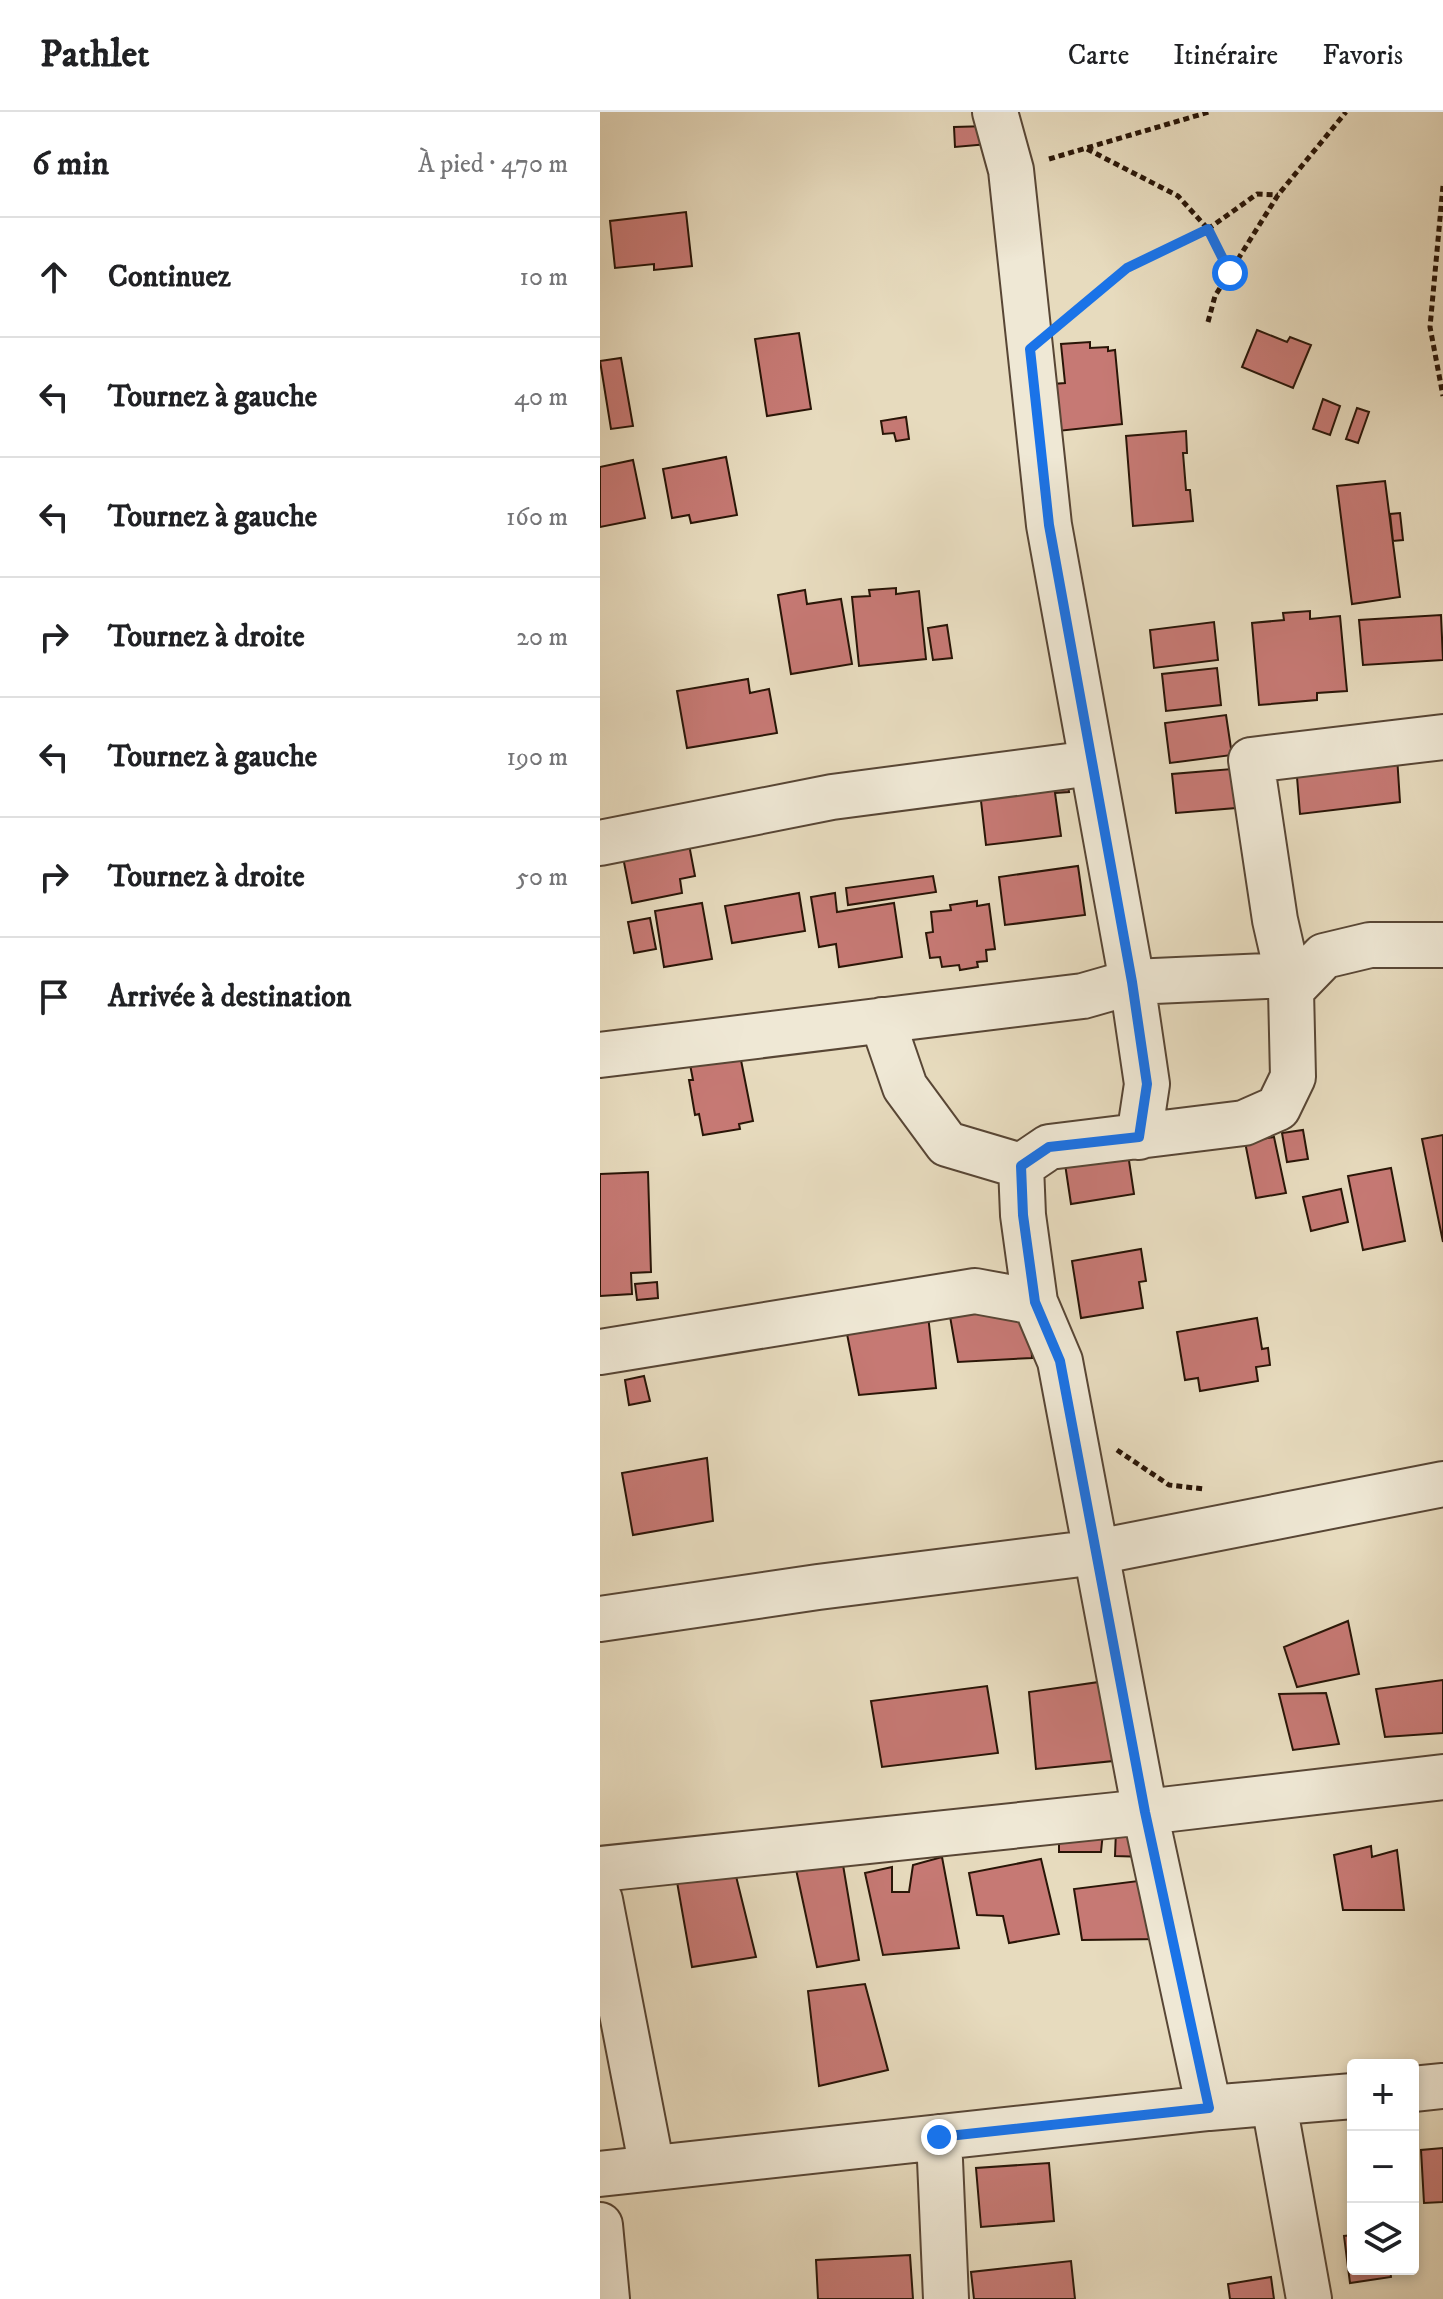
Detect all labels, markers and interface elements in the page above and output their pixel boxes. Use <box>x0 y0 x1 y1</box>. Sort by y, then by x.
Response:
text: Pathlet <box>40 31 150 79</box>
text: Carte <box>1068 38 1129 73</box>
text: Itinéraire <box>1173 38 1278 73</box>
text: Favoris <box>1322 38 1403 73</box>
text: 6 min <box>32 143 109 185</box>
text: À pied · 470 m <box>418 148 568 181</box>
icon: ahead <box>32 255 76 299</box>
route start <box>1212 255 1248 291</box>
text: Continuez <box>108 259 231 296</box>
text: 10 m <box>519 261 568 294</box>
icon: left <box>32 375 76 419</box>
text: Tournez à gauche <box>108 379 317 416</box>
text: 40 m <box>514 381 568 414</box>
icon: left <box>32 495 76 539</box>
text: Tournez à gauche <box>108 499 317 536</box>
text: 160 m <box>506 501 568 534</box>
icon: right <box>32 615 76 659</box>
text: Tournez à droite <box>108 619 305 656</box>
text: 20 m <box>516 621 568 654</box>
icon: left <box>32 735 76 779</box>
text: Tournez à gauche <box>108 739 317 776</box>
text: 190 m <box>506 741 568 774</box>
icon: right <box>32 855 76 899</box>
text: Tournez à droite <box>108 859 305 896</box>
text: 50 m <box>516 861 568 894</box>
icon: arrive <box>32 975 76 1019</box>
text: Arrivée à destination <box>108 979 352 1016</box>
map controls <box>1347 2059 1419 2275</box>
button: + <box>1347 2059 1419 2131</box>
route end <box>921 2119 957 2155</box>
button: − <box>1347 2131 1419 2203</box>
button: layers <box>1347 2203 1419 2275</box>

